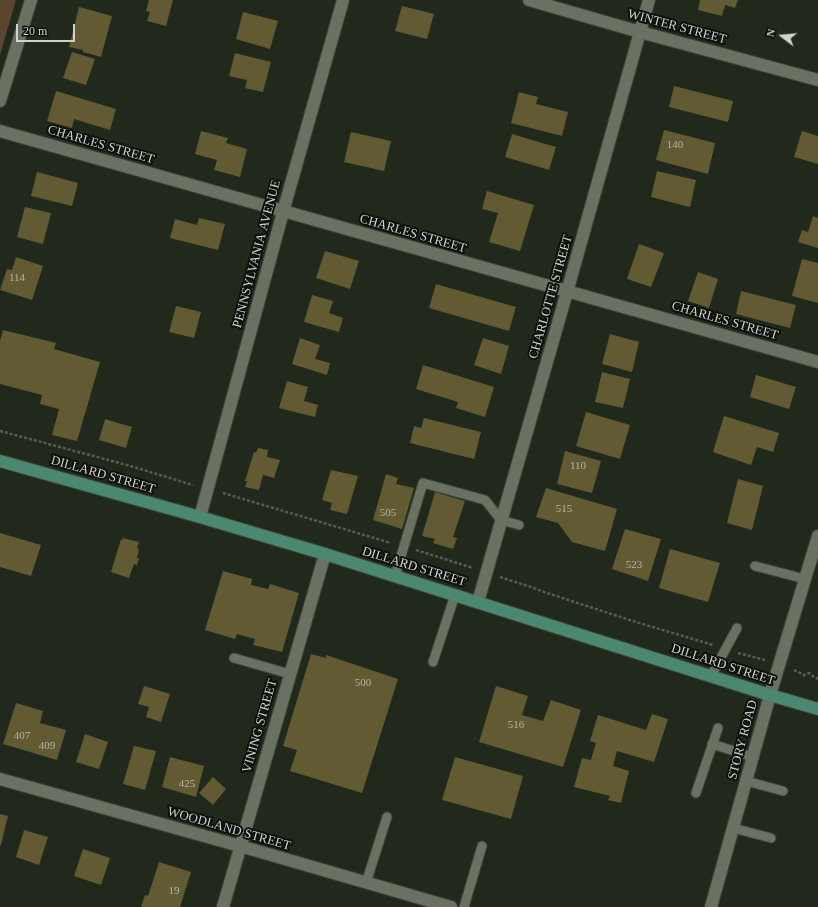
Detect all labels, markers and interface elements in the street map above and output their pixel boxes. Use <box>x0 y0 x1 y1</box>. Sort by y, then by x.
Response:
street label: WINTER STREET <box>626 6 728 48</box>
scale bar <box>18 16 77 42</box>
north arrow <box>762 16 802 56</box>
text: 20 m <box>23 24 47 38</box>
text: N <box>764 27 777 38</box>
street label: CHARLES STREET <box>46 122 156 168</box>
house number: 140 <box>667 138 683 152</box>
street label: PENNSYLVANIA AVENUE <box>230 178 284 330</box>
street label: CHARLES STREET <box>358 211 468 257</box>
street label: CHARLOTTE STREET <box>526 233 576 361</box>
house number: 114 <box>9 271 25 285</box>
street label: CHARLES STREET <box>670 298 780 344</box>
street label: DILLARD STREET <box>49 453 157 497</box>
house number: 110 <box>570 459 586 473</box>
house number: 515 <box>556 502 572 516</box>
house number: 505 <box>380 506 396 520</box>
street label: DILLARD STREET <box>360 544 468 590</box>
house number: 523 <box>626 558 642 572</box>
street label: DILLARD STREET <box>669 641 777 689</box>
house number: 500 <box>355 676 371 690</box>
street label: VINING STREET <box>239 677 281 775</box>
street label: STORY ROAD <box>725 698 761 782</box>
house number: 516 <box>508 718 524 732</box>
house number: 407 <box>14 729 30 743</box>
house number: 409 <box>39 739 55 753</box>
house number: 425 <box>179 777 195 791</box>
street label: WOODLAND STREET <box>166 804 292 854</box>
house number: 19 <box>168 884 180 898</box>

